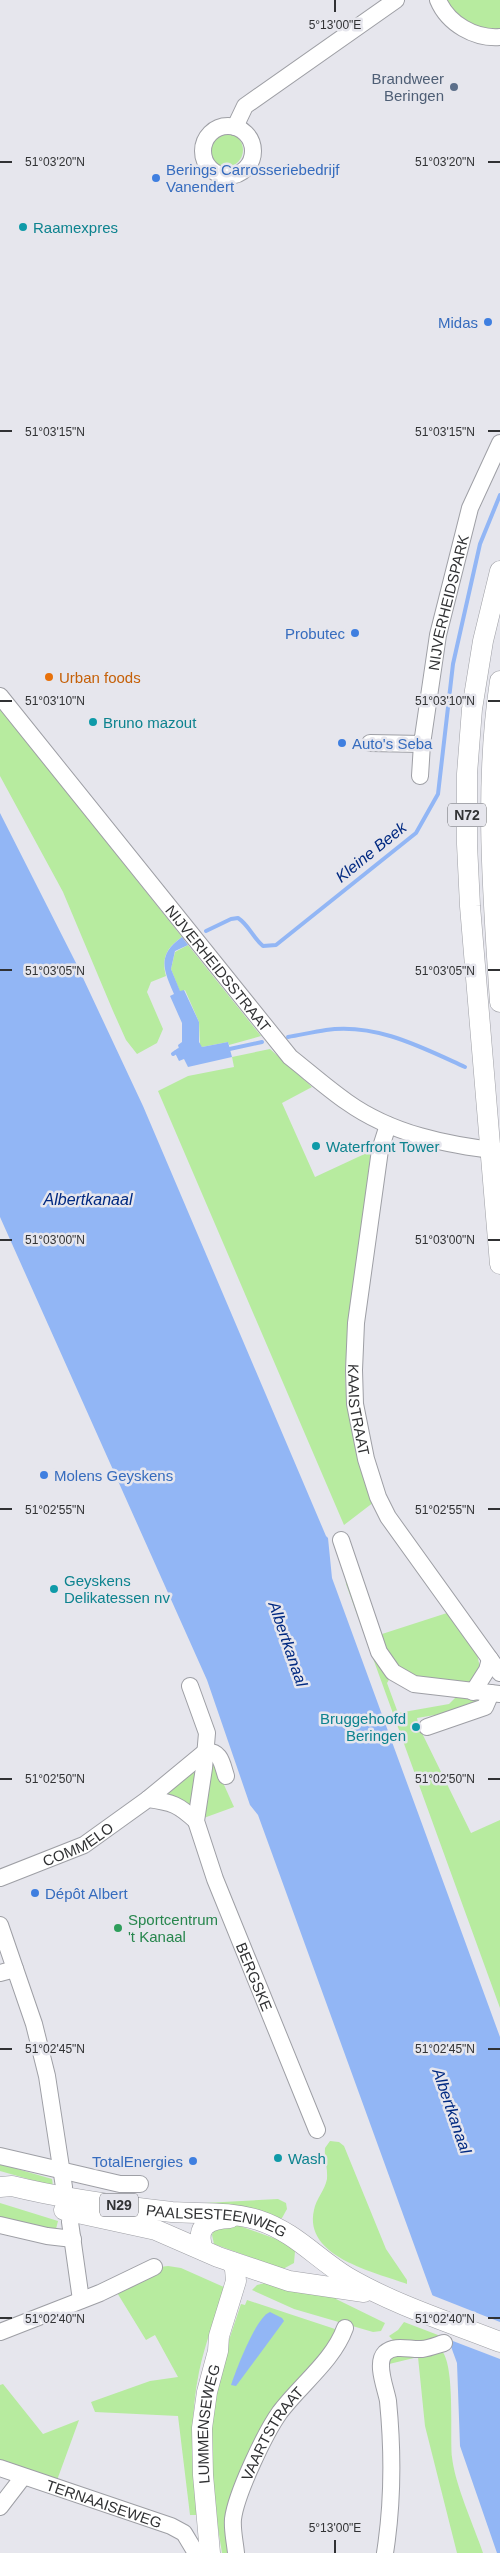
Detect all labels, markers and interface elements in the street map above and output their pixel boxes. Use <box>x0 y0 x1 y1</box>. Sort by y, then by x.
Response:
text: 5°13'00"E <box>309 18 361 32</box>
place label: Brandweer Beringen <box>371 70 444 104</box>
marker: Brandweer Beringen <box>448 81 460 93</box>
text: 51°03'20"N <box>25 155 85 169</box>
text: 51°03'20"N <box>415 155 475 169</box>
place label: Berings Carrosseriebedrijf Vanendert <box>166 161 340 195</box>
marker: Berings Carrosseriebedrijf Vanendert <box>150 172 162 184</box>
place label: Raamexpres <box>33 219 118 236</box>
marker: Raamexpres <box>17 221 29 233</box>
place label: Midas <box>438 314 478 331</box>
marker: Midas <box>482 316 494 328</box>
text: 51°03'15"N <box>25 425 85 439</box>
text: 51°03'15"N <box>415 425 475 439</box>
street label: NIJVERHEIDSPARK <box>424 533 471 672</box>
place label: Probutec <box>285 625 345 642</box>
marker: Probutec <box>349 627 361 639</box>
place label: Urban foods <box>59 669 141 686</box>
marker: Urban foods <box>43 671 55 683</box>
text: 51°03'10"N <box>25 694 85 708</box>
text: 51°03'10"N <box>415 694 475 708</box>
place label: Bruno mazout <box>103 714 197 731</box>
marker: Bruno mazout <box>87 716 99 728</box>
place label: Auto's Seba <box>352 735 433 752</box>
marker: Auto's Seba <box>336 737 348 749</box>
road number: N72 <box>448 804 486 826</box>
water label: Kleine Beek <box>332 818 410 885</box>
street label: NIJVERHEIDSSTRAAT <box>163 901 274 1035</box>
text: 51°03'05"N <box>25 964 85 978</box>
text: 51°03'05"N <box>415 964 475 978</box>
place label: Waterfront Tower <box>326 1138 439 1155</box>
marker: Waterfront Tower <box>310 1140 322 1152</box>
water label: Albertkanaal <box>43 1191 133 1208</box>
text: 51°03'00"N <box>25 1233 85 1247</box>
text: 51°03'00"N <box>415 1233 475 1247</box>
street label: KAAISTRAAT <box>345 1364 374 1457</box>
place label: Molens Geyskens <box>54 1467 173 1484</box>
marker: Molens Geyskens <box>38 1469 50 1481</box>
text: 51°02'55"N <box>25 1503 85 1517</box>
text: 51°02'55"N <box>415 1503 475 1517</box>
place label: Geyskens Delikatessen nv <box>64 1572 170 1606</box>
marker: Geyskens Delikatessen nv <box>48 1583 60 1595</box>
water label: Albertkanaal <box>265 1598 311 1689</box>
place label: Bruggehoofd Beringen <box>320 1710 406 1744</box>
marker: Bruggehoofd Beringen <box>410 1721 422 1733</box>
text: 51°02'50"N <box>25 1772 85 1786</box>
text: 51°02'50"N <box>415 1772 475 1786</box>
street label: COMMELO <box>40 1819 116 1869</box>
place label: Dépôt Albert <box>45 1885 128 1902</box>
marker: Dépôt Albert <box>29 1887 41 1899</box>
place label: Sportcentrum 't Kanaal <box>128 1911 218 1945</box>
marker: Sportcentrum 't Kanaal <box>112 1922 124 1934</box>
street label: BERGSKE <box>233 1940 276 2013</box>
text: 51°02'45"N <box>25 2042 85 2056</box>
text: 51°02'45"N <box>415 2042 475 2056</box>
water label: Albertkanaal <box>429 2065 475 2156</box>
place label: Wash <box>288 2150 326 2167</box>
marker: Wash <box>272 2152 284 2164</box>
place label: TotalEnergies <box>92 2153 183 2170</box>
marker: TotalEnergies <box>187 2155 199 2167</box>
road number: N29 <box>100 2194 138 2216</box>
street label: PAALSESTEENWEG <box>145 2201 290 2240</box>
text: 51°02'40"N <box>25 2312 85 2326</box>
text: 51°02'40"N <box>415 2312 475 2326</box>
street label: LUMMENSEWEG <box>193 2362 223 2485</box>
street label: VAARTSTRAAT <box>237 2383 306 2483</box>
street label: TERNAAISEWEG <box>44 2476 164 2531</box>
text: 5°13'00"E <box>309 2521 361 2535</box>

